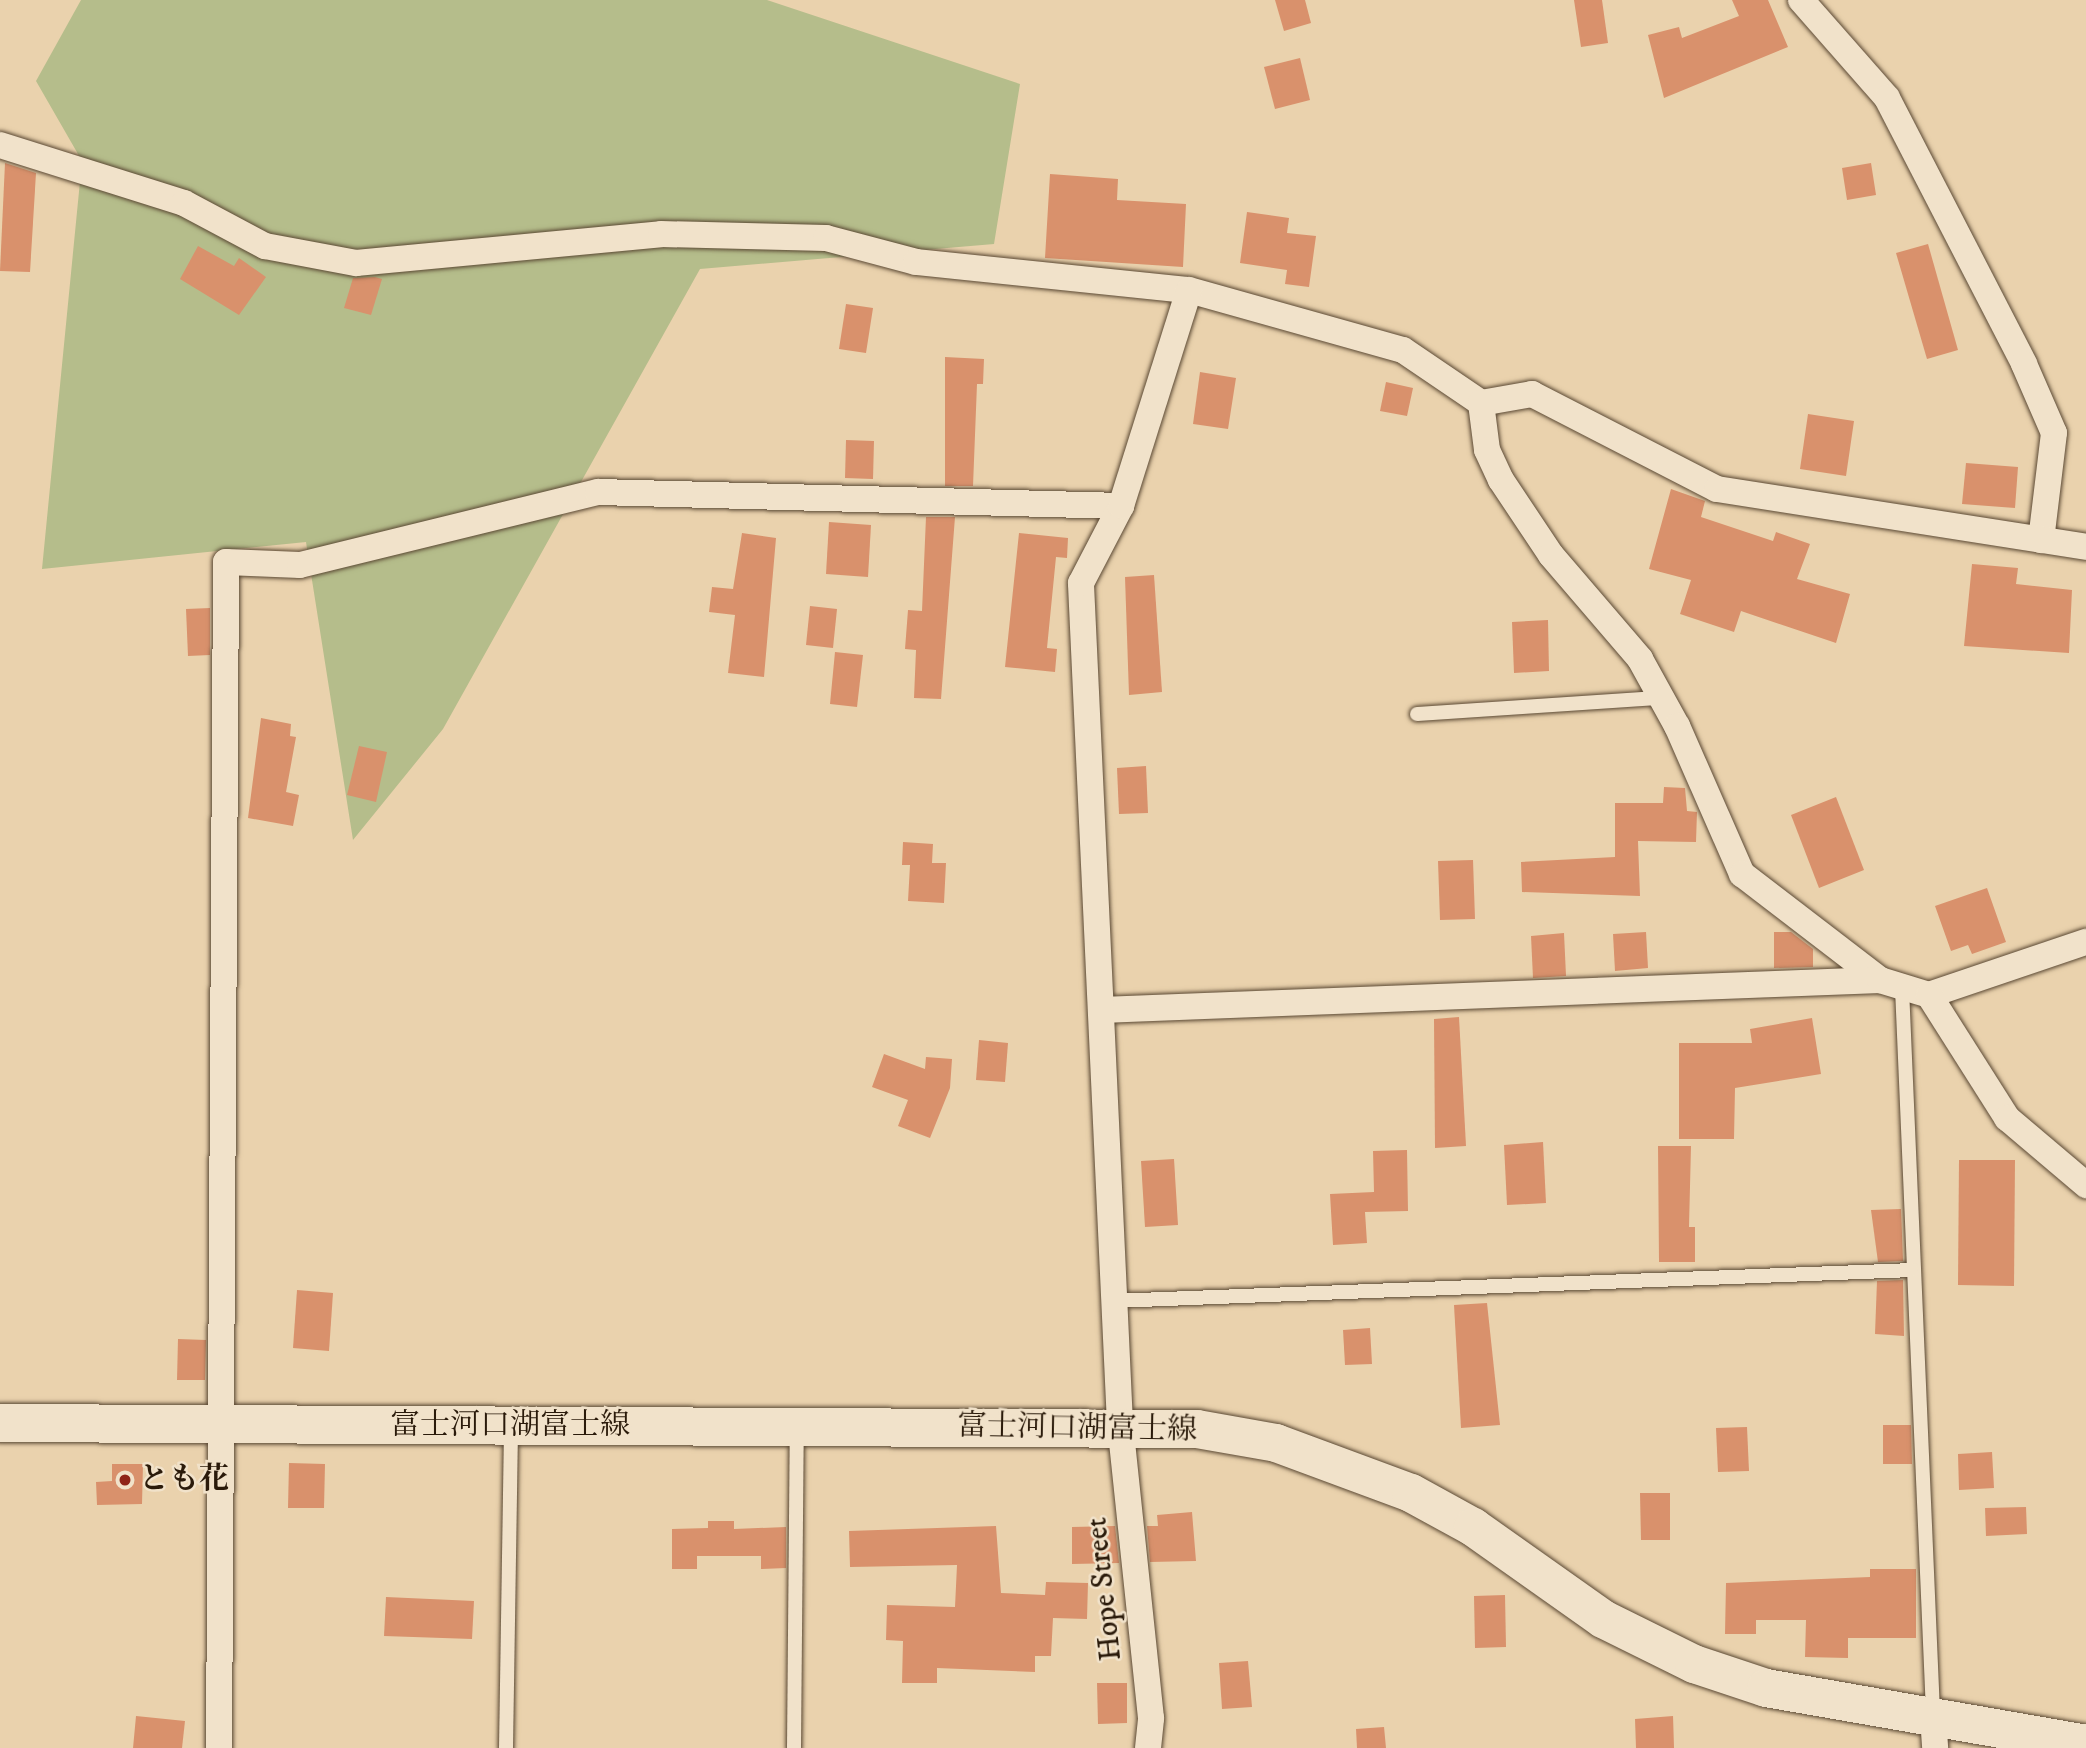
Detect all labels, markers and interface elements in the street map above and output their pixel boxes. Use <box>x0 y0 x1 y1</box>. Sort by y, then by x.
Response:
street label: 富士河口湖富士線 <box>390 1408 630 1444</box>
street label: 富士河口湖富士線 <box>957 1409 1197 1449</box>
place label: とも花 <box>139 1462 229 1498</box>
marker: とも花 <box>117 1472 133 1488</box>
street label: Hope Street <box>1080 1515 1130 1663</box>

